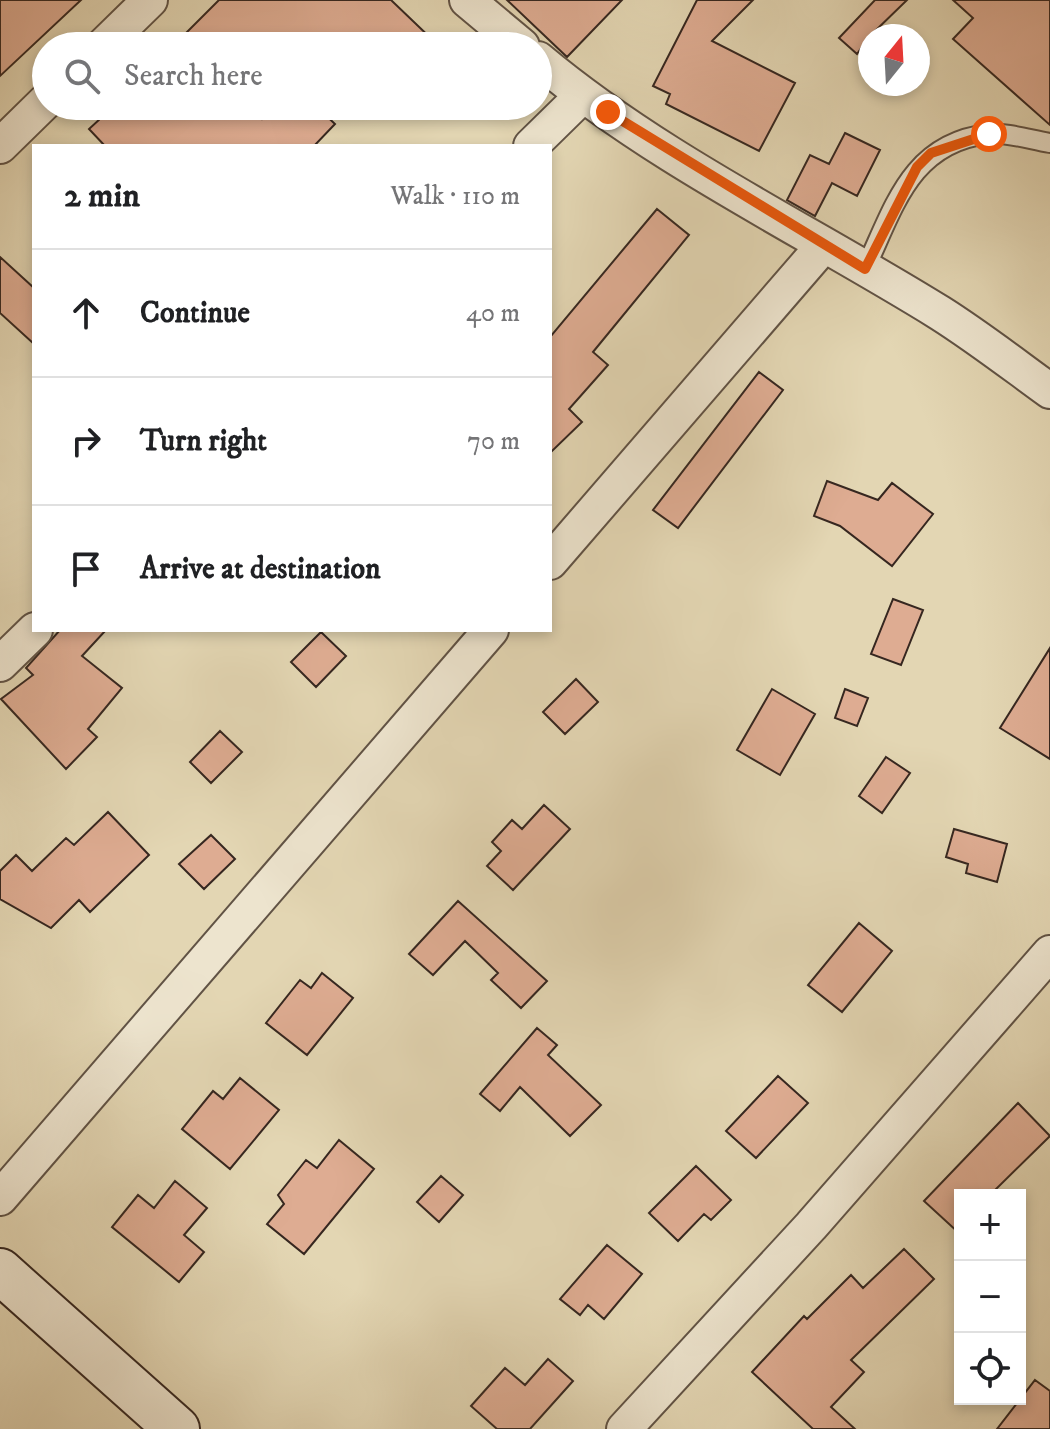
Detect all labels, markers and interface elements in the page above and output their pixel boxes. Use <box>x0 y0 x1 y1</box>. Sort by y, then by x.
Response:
north arrow <box>858 24 930 96</box>
search box <box>32 32 552 120</box>
icon: search <box>60 54 104 98</box>
text: Search here <box>124 58 263 95</box>
route end <box>590 94 626 130</box>
route start <box>971 116 1007 152</box>
text: 2 min <box>64 175 140 217</box>
text: Walk · 110 m <box>390 180 520 213</box>
icon: ahead <box>64 291 108 335</box>
text: Continue <box>140 295 250 332</box>
text: 40 m <box>466 297 520 330</box>
icon: right <box>64 419 108 463</box>
text: Turn right <box>140 423 267 460</box>
text: 70 m <box>467 425 520 458</box>
icon: arrive <box>64 547 108 591</box>
text: Arrive at destination <box>140 551 381 588</box>
map controls <box>954 1189 1026 1405</box>
button: + <box>954 1189 1026 1261</box>
button: − <box>954 1261 1026 1333</box>
button: locate <box>954 1333 1026 1405</box>

